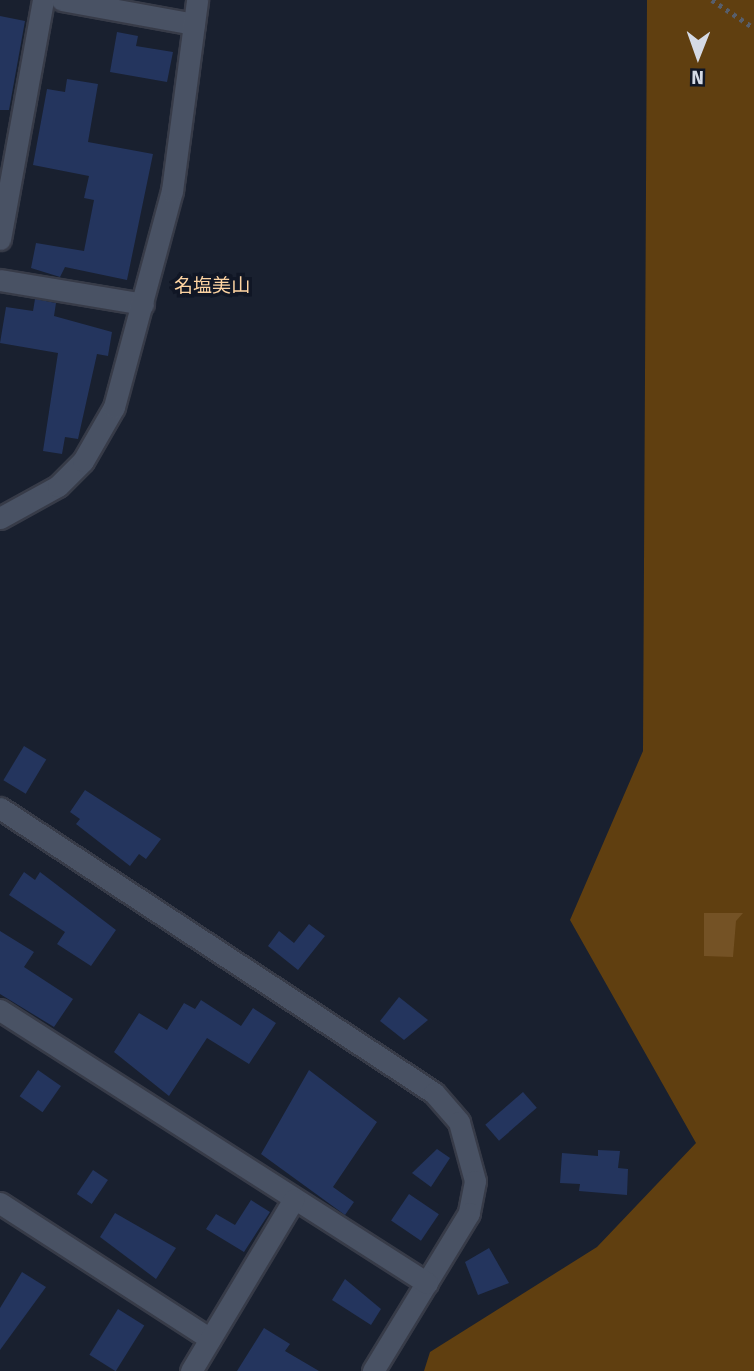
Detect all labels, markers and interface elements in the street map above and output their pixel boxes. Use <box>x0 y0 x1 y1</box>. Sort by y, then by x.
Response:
north arrow <box>663 21 733 91</box>
text: N <box>691 66 704 89</box>
district label: 名塩美山 <box>174 275 250 297</box>

